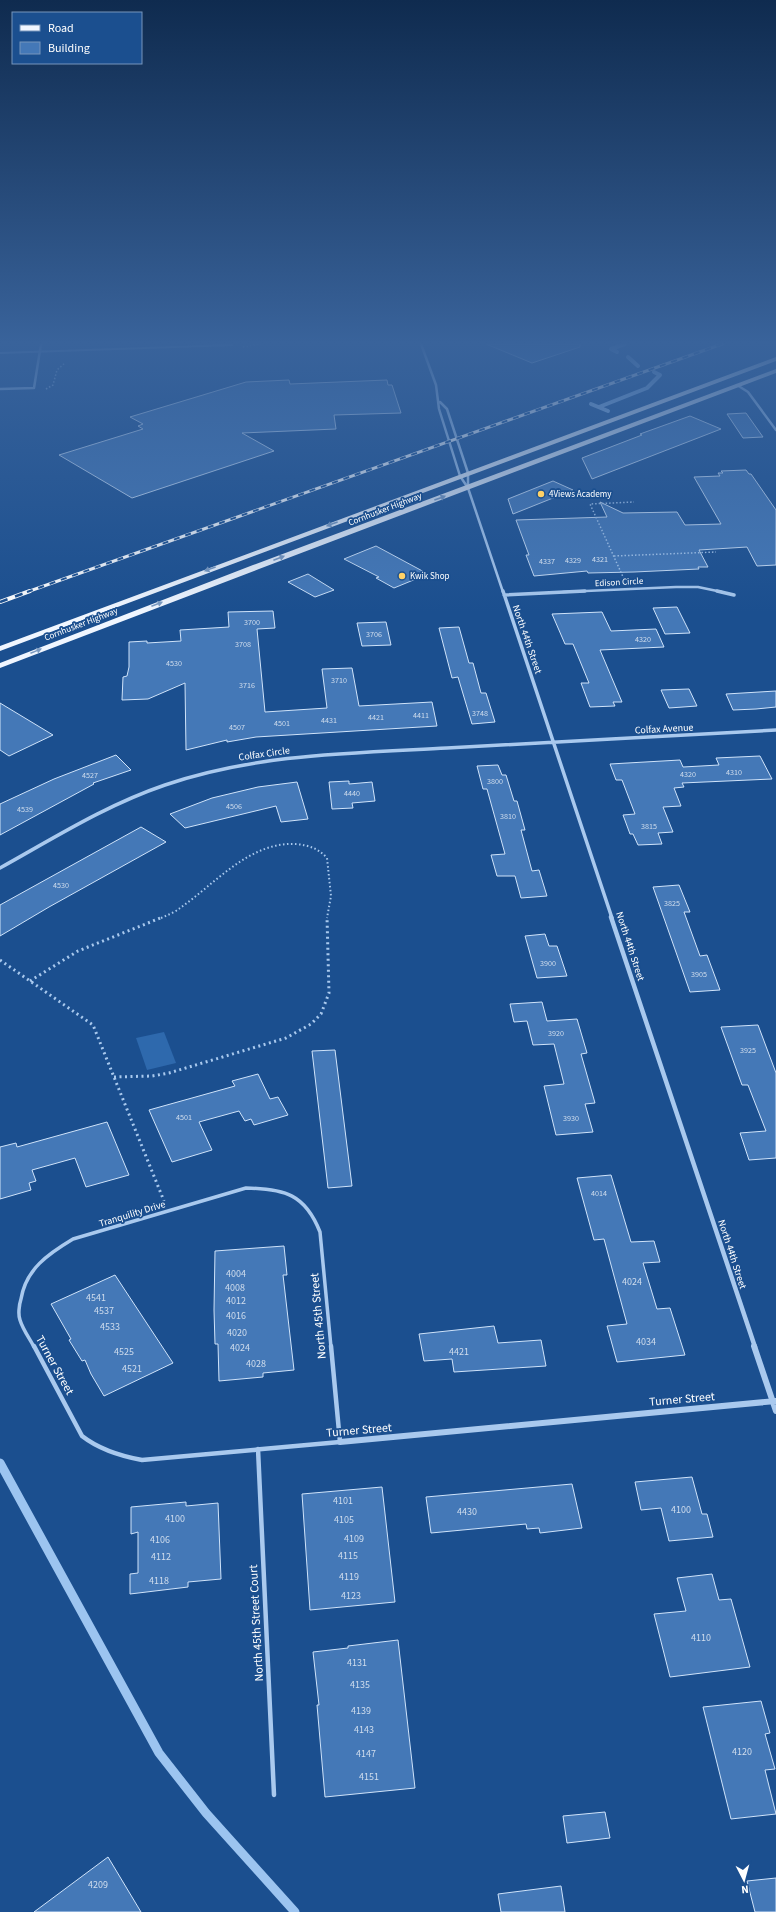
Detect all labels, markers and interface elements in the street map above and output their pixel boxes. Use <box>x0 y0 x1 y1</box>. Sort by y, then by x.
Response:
legend <box>12 12 142 64</box>
text: Road <box>48 20 74 37</box>
text: Building <box>48 40 90 57</box>
place label: 4Views Academy <box>549 488 612 501</box>
street label: Cornhusker Highway <box>346 489 425 530</box>
marker: 4Views Academy <box>536 489 546 499</box>
one-way arrow <box>434 495 446 501</box>
one-way arrow <box>325 521 337 527</box>
house number: 4321 <box>592 554 608 565</box>
one-way arrow <box>273 555 285 561</box>
house number: 4329 <box>565 555 581 566</box>
house number: 4337 <box>539 556 555 567</box>
one-way arrow <box>203 567 215 573</box>
place label: Kwik Shop <box>410 570 450 583</box>
marker: Kwik Shop <box>397 571 407 581</box>
street label: Edison Circle <box>594 575 644 590</box>
one-way arrow <box>152 601 164 607</box>
street label: North 44th Street <box>509 603 546 676</box>
street label: Cornhusker Highway <box>42 604 121 645</box>
house number: 3700 <box>244 617 260 628</box>
house number: 3706 <box>366 629 382 640</box>
house number: 4320 <box>635 634 651 645</box>
house number: 3708 <box>235 639 251 650</box>
one-way arrow <box>31 648 43 654</box>
house number: 4530 <box>166 658 182 669</box>
house number: 3710 <box>331 675 347 686</box>
house number: 3716 <box>239 680 255 691</box>
house number: 3748 <box>472 708 488 719</box>
house number: 4411 <box>413 710 429 721</box>
house number: 4421 <box>368 712 384 723</box>
house number: 4431 <box>321 715 337 726</box>
house number: 4501 <box>274 718 290 729</box>
street label: Colfax Avenue <box>634 720 694 738</box>
house number: 4507 <box>229 722 245 733</box>
street label: Colfax Circle <box>238 743 291 765</box>
house number: 4310 <box>726 767 742 778</box>
house number: 4320 <box>680 769 696 780</box>
house number: 4527 <box>82 770 98 781</box>
house number: 3800 <box>487 776 503 787</box>
house number: 4440 <box>344 788 360 799</box>
house number: 4506 <box>226 801 242 812</box>
house number: 4539 <box>17 804 33 815</box>
house number: 3810 <box>500 811 516 822</box>
house number: 3815 <box>641 821 657 832</box>
house number: 4530 <box>53 880 69 891</box>
house number: 3825 <box>664 898 680 909</box>
street label: North 44th Street <box>612 910 648 983</box>
house number: 3900 <box>540 958 556 969</box>
house number: 3905 <box>691 969 707 980</box>
house number: 3920 <box>548 1028 564 1039</box>
house number: 3925 <box>740 1045 756 1056</box>
house number: 4501 <box>176 1112 192 1123</box>
house number: 3930 <box>563 1113 579 1124</box>
house number: 4014 <box>591 1188 607 1199</box>
street label: Tranquility Drive <box>97 1197 167 1231</box>
street label: North 44th Street <box>714 1218 750 1291</box>
house number: 4004 <box>226 1267 246 1281</box>
street label: North 45th Street <box>306 1272 331 1360</box>
house number: 4024 <box>622 1275 642 1289</box>
house number: 4008 <box>225 1281 245 1295</box>
house number: 4541 <box>86 1291 106 1305</box>
house number: 4012 <box>226 1294 246 1308</box>
house number: 4537 <box>94 1304 114 1318</box>
house number: 4016 <box>226 1309 246 1323</box>
house number: 4533 <box>100 1320 120 1334</box>
house number: 4020 <box>227 1326 247 1340</box>
street label: Turner Street <box>31 1332 78 1398</box>
house number: 4034 <box>636 1335 656 1349</box>
house number: 4024 <box>230 1341 250 1355</box>
house number: 4525 <box>114 1345 134 1359</box>
house number: 4421 <box>449 1345 469 1359</box>
house number: 4028 <box>246 1357 266 1371</box>
house number: 4521 <box>122 1362 142 1376</box>
street label: Turner Street <box>649 1388 716 1411</box>
street label: Turner Street <box>326 1419 393 1442</box>
house number: 4101 <box>333 1494 353 1508</box>
house number: 4100 <box>671 1503 691 1517</box>
house number: 4430 <box>457 1505 477 1519</box>
house number: 4100 <box>165 1512 185 1526</box>
house number: 4105 <box>334 1513 354 1527</box>
house number: 4109 <box>344 1532 364 1546</box>
house number: 4106 <box>150 1533 170 1547</box>
house number: 4115 <box>338 1549 358 1563</box>
house number: 4112 <box>151 1550 171 1564</box>
street label: North 45th Street Court <box>245 1564 268 1682</box>
house number: 4119 <box>339 1570 359 1584</box>
house number: 4118 <box>149 1574 169 1588</box>
house number: 4123 <box>341 1589 361 1603</box>
house number: 4110 <box>691 1631 711 1645</box>
house number: 4131 <box>347 1656 367 1670</box>
house number: 4135 <box>350 1678 370 1692</box>
house number: 4139 <box>351 1704 371 1718</box>
house number: 4143 <box>354 1723 374 1737</box>
house number: 4120 <box>732 1745 752 1759</box>
house number: 4147 <box>356 1747 376 1761</box>
house number: 4151 <box>359 1770 379 1784</box>
north arrow <box>724 1860 764 1900</box>
house number: 4209 <box>88 1878 108 1892</box>
text: N <box>741 1882 749 1897</box>

